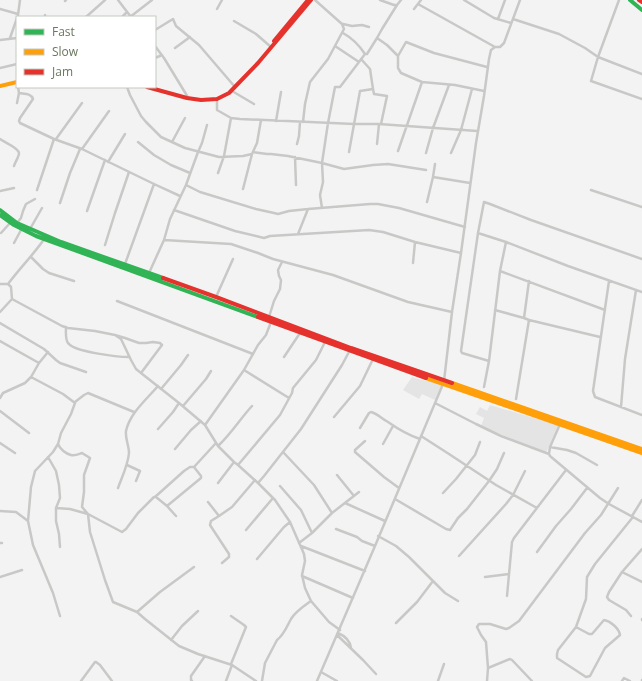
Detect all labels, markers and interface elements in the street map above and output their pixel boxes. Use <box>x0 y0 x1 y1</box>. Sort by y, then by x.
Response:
legend <box>16 16 156 88</box>
text: Fast <box>52 23 75 40</box>
text: Slow <box>52 43 79 60</box>
text: Jam <box>51 63 73 80</box>

